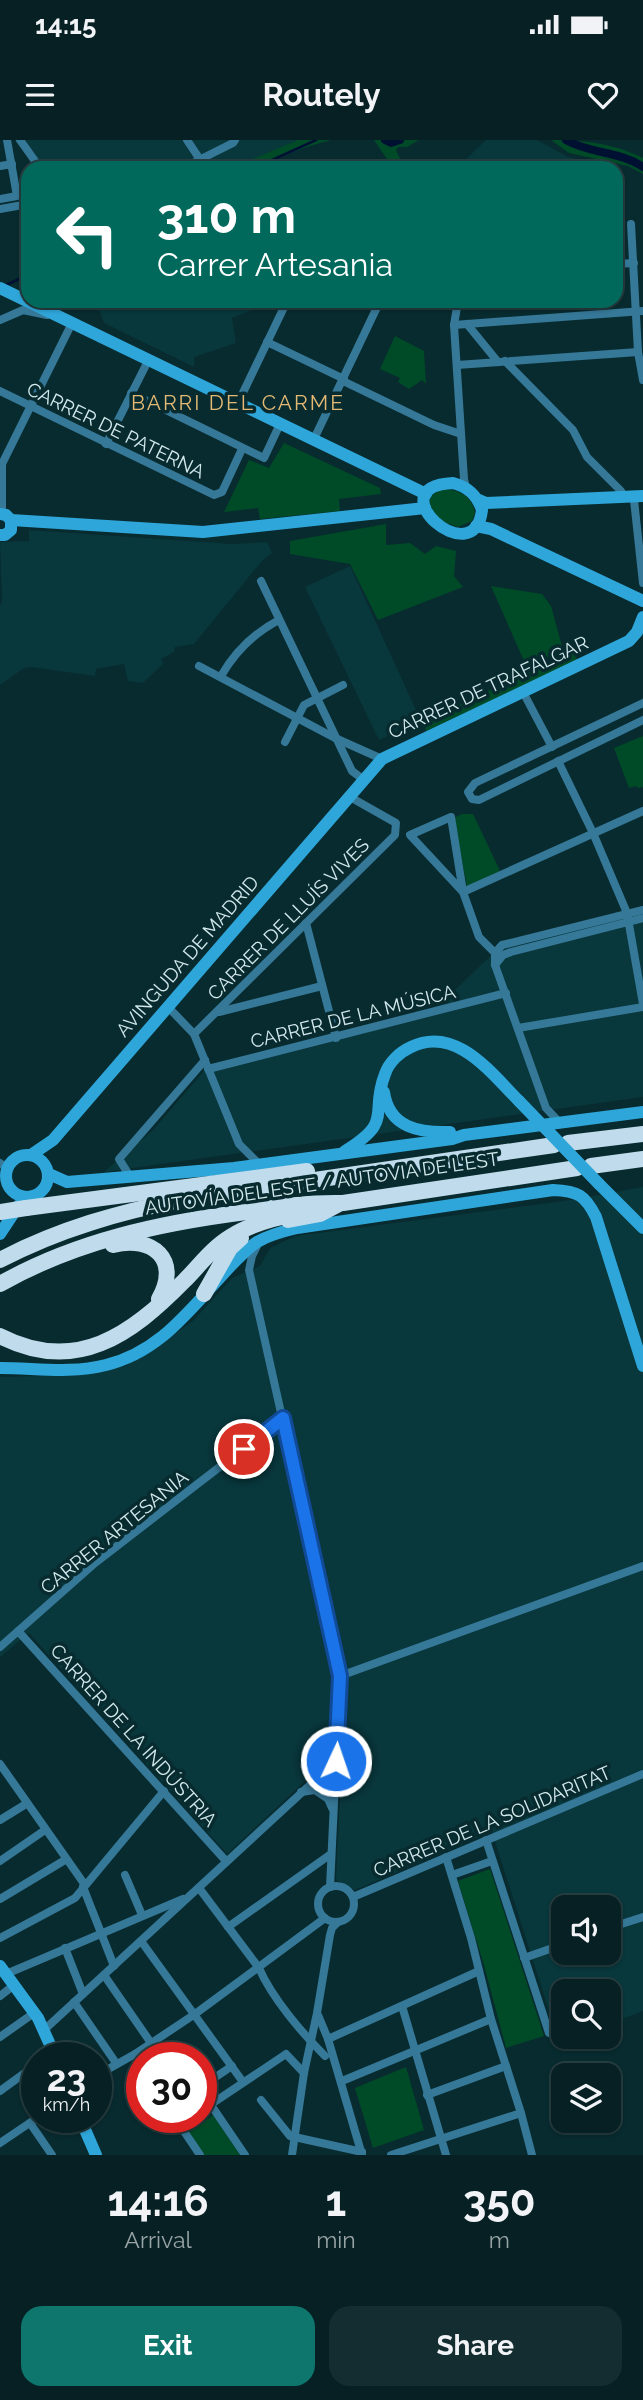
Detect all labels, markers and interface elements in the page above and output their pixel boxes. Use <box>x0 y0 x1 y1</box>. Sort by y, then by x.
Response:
text: 14:15 <box>35 10 96 40</box>
icon: menu <box>21 76 59 114</box>
text: Routely <box>263 76 380 113</box>
icon: heart <box>584 76 622 114</box>
text: 310 m <box>157 187 296 244</box>
icon: left <box>42 189 133 280</box>
text: Carrer Artesania <box>157 246 393 283</box>
street label: CARRER DE PATERNA <box>24 377 209 483</box>
district label: BARRI DEL CARME <box>131 390 345 415</box>
street label: CARRER DE TRAFALGAR <box>385 631 591 743</box>
street label: CARRER DE LLUÍS VIVES <box>203 834 373 1004</box>
street label: AVINGUDA DE MADRID <box>111 871 263 1041</box>
street label: CARRER DE LA MÚSICA <box>248 980 458 1052</box>
street label: AUTOVÍA DEL ESTE / AUTOVIA DE L'EST <box>144 1147 501 1219</box>
pin <box>214 1419 274 1479</box>
icon: arrive <box>225 1430 263 1468</box>
street label: CARRER ARTESANIA <box>36 1466 192 1598</box>
street label: CARRER DE LA INDÚSTRIA <box>46 1639 222 1831</box>
position arrow <box>299 1724 373 1798</box>
street label: CARRER DE LA SOLIDARITAT <box>370 1761 614 1881</box>
map controls <box>551 1895 621 2133</box>
button: sound <box>551 1895 621 1965</box>
button: search <box>551 1979 621 2049</box>
speed limit sign: 30 <box>126 2042 217 2133</box>
text: 23 <box>47 2058 86 2099</box>
button: layers <box>551 2063 621 2133</box>
text: km/h <box>43 2094 90 2115</box>
text: 14:16 <box>107 2177 209 2226</box>
text: 1 <box>326 2177 346 2226</box>
text: 350 <box>463 2177 536 2226</box>
text: Arrival <box>124 2226 192 2253</box>
text: min <box>316 2226 356 2253</box>
text: m <box>489 2226 510 2253</box>
button: Exit <box>21 2306 315 2386</box>
button: Share <box>329 2306 622 2386</box>

